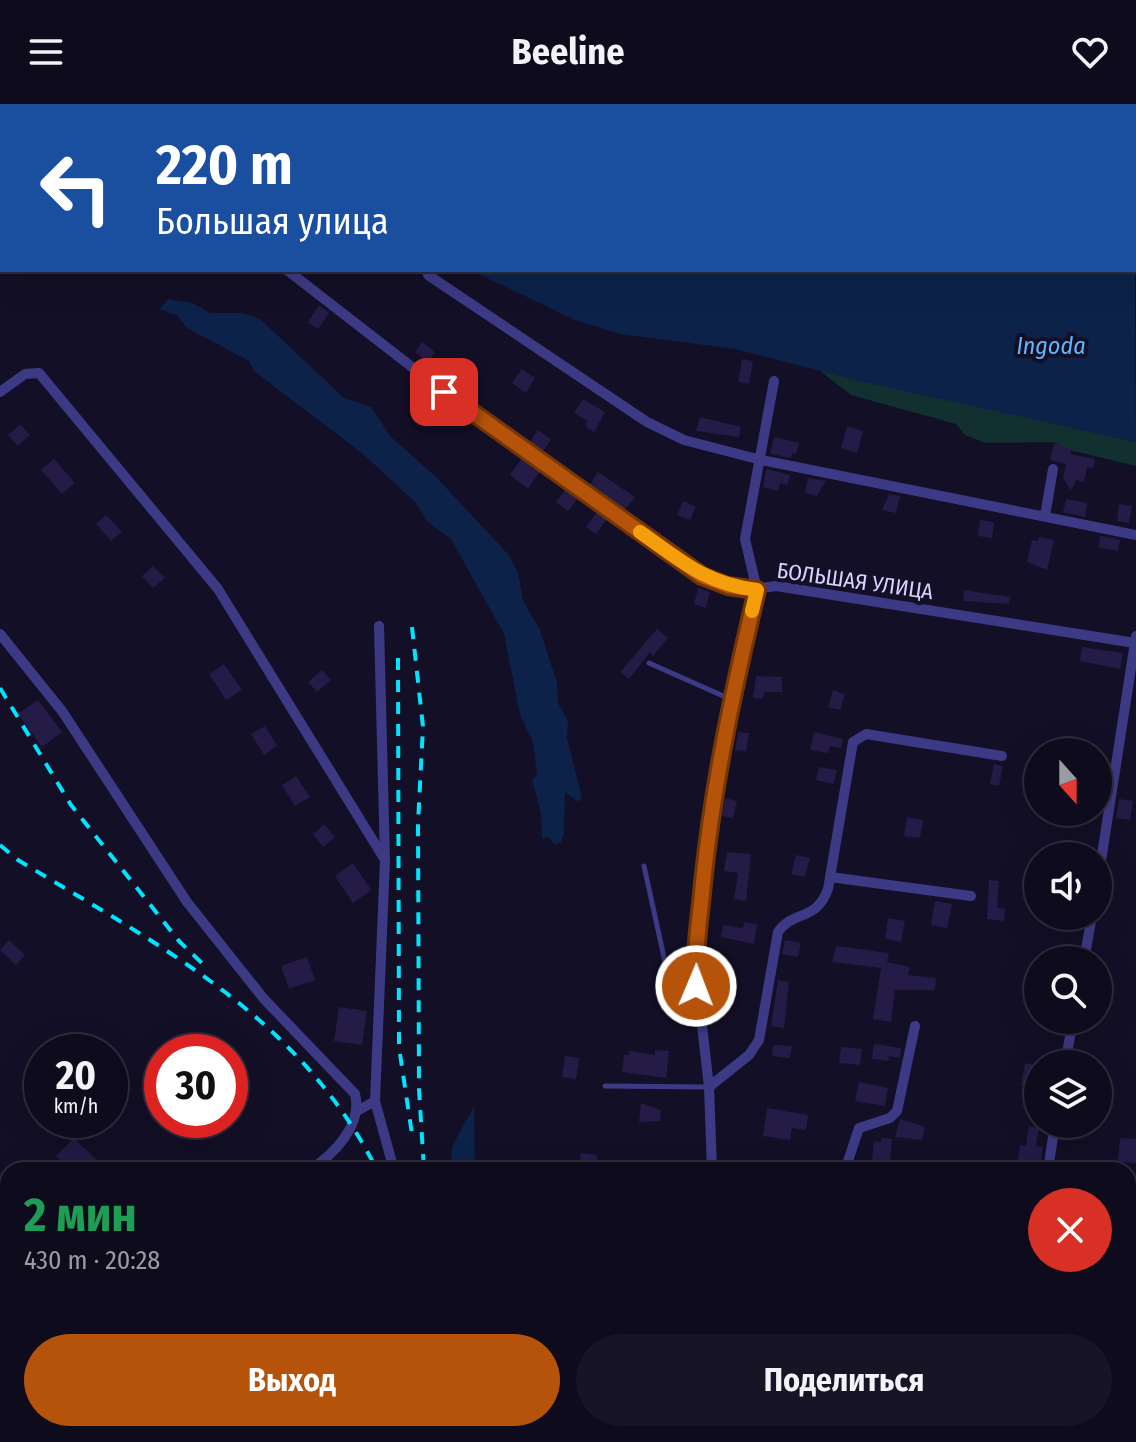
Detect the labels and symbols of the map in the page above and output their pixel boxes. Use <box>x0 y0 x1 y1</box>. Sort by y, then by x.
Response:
water label: Ingoda <box>1016 332 1086 360</box>
pin <box>410 358 478 426</box>
street label: БОЛЬШАЯ УЛИЦА <box>775 557 935 605</box>
north arrow <box>1024 738 1112 826</box>
position arrow <box>654 944 738 1028</box>
speed limit sign: 30 <box>144 1034 248 1138</box>

